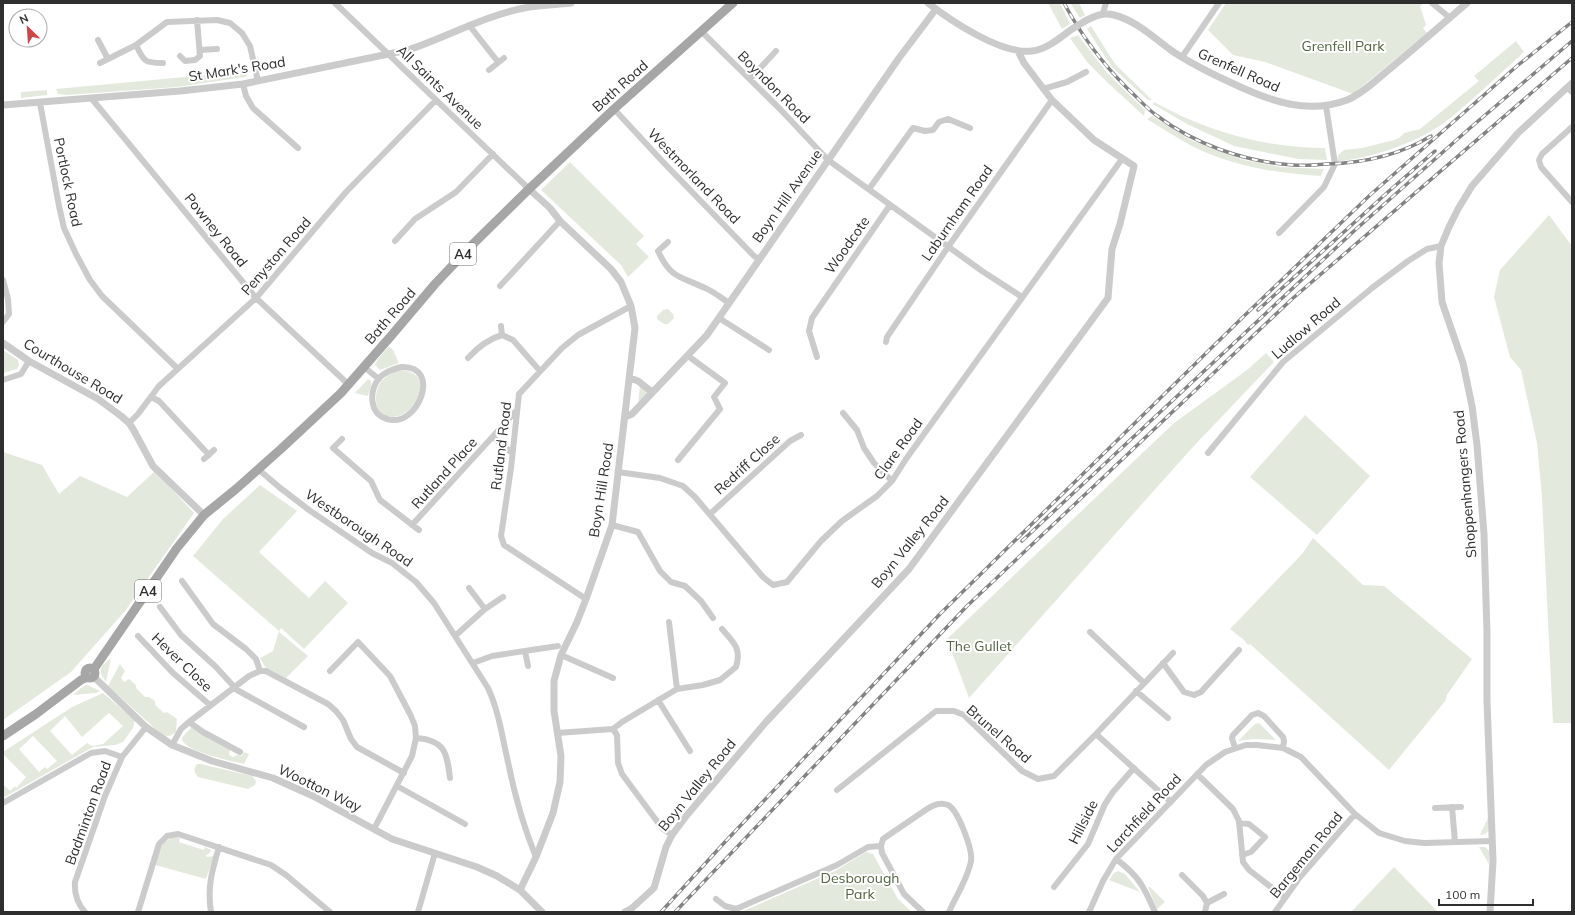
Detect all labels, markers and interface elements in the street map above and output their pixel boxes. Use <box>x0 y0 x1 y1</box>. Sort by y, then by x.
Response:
north arrow <box>8 8 48 48</box>
text: N <box>17 11 30 27</box>
park label: Grenfell Park <box>1302 37 1385 55</box>
street label: All Saints Avenue <box>393 41 487 133</box>
street label: Grenfell Road <box>1195 44 1283 96</box>
street label: Boyndon Road <box>734 47 814 127</box>
street label: St Mark's Road <box>187 52 287 86</box>
street label: Bath Road <box>588 56 652 116</box>
street label: Westmorland Road <box>644 124 744 228</box>
street label: Portlock Road <box>50 136 86 228</box>
street label: Boyn Hill Avenue <box>748 146 826 246</box>
street label: Laburnham Road <box>917 162 997 264</box>
street label: Powney Road <box>181 189 251 271</box>
street label: Penyston Road <box>237 213 315 299</box>
street label: Woodcote <box>821 213 873 277</box>
road number: A4 <box>450 243 476 265</box>
street label: Bath Road <box>361 284 419 348</box>
street label: Ludlow Road <box>1268 293 1344 363</box>
street label: Courthouse Road <box>20 334 126 408</box>
street label: Rutland Road <box>487 401 515 491</box>
street label: Shoppenhangers Road <box>1450 409 1480 559</box>
street label: Clare Road <box>870 415 926 483</box>
street label: Redriff Close <box>710 430 784 498</box>
street label: Rutland Place <box>407 434 481 512</box>
street label: Boyn Hill Road <box>585 441 617 539</box>
street label: Westborough Road <box>302 485 416 571</box>
street label: Boyn Valley Road <box>867 492 953 592</box>
road number: A4 <box>135 580 161 602</box>
street label: Hever Close <box>148 629 216 695</box>
park label: The Gullet <box>946 637 1012 655</box>
street label: Brunel Road <box>963 701 1035 767</box>
street label: Boyn Valley Road <box>654 735 740 835</box>
street label: Badminton Road <box>61 759 115 867</box>
street label: Wootton Way <box>275 760 365 816</box>
street label: Larchfield Road <box>1103 770 1185 856</box>
street label: Hillside <box>1064 797 1102 847</box>
street label: Bargeman Road <box>1266 808 1346 902</box>
park label: Desborough Park <box>820 869 900 903</box>
scale bar <box>1439 881 1533 907</box>
text: 100 m <box>1445 887 1480 902</box>

